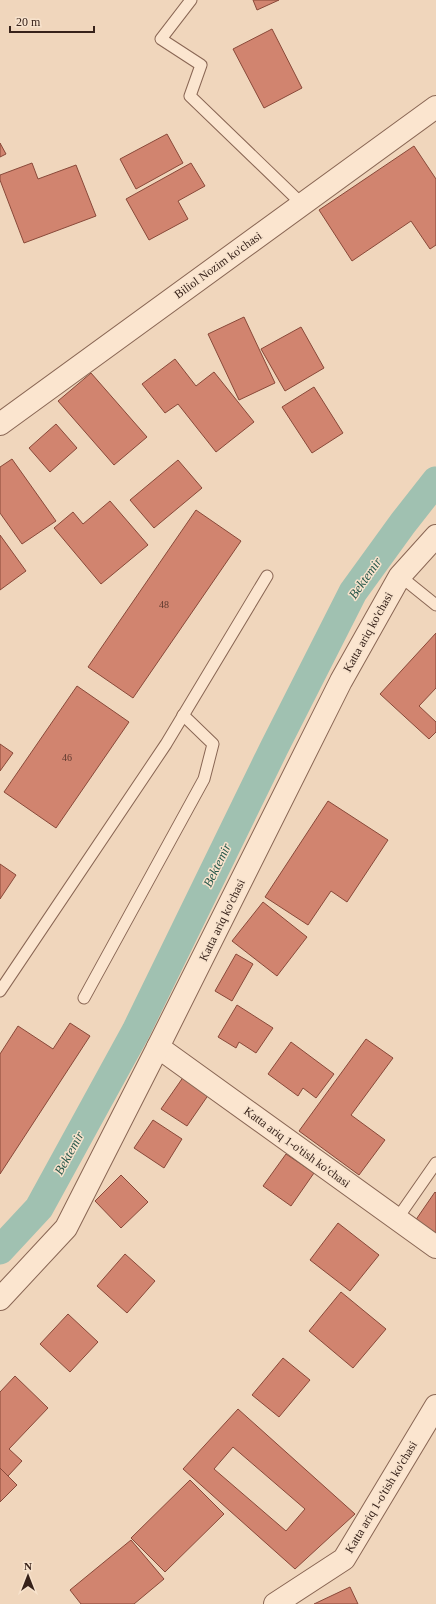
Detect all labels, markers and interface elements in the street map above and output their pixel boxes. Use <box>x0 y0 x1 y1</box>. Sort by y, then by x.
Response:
scale bar <box>10 8 94 34</box>
text: 20 m <box>16 15 41 29</box>
street label: Biliol Nozim ko'chasi <box>171 228 265 301</box>
water label: Bektemir <box>345 554 385 602</box>
street label: Katta ariq ko'chasi <box>340 589 396 675</box>
house number: 48 <box>159 599 169 610</box>
house number: 46 <box>62 752 72 763</box>
water label: Bektemir <box>200 840 234 889</box>
street label: Katta ariq ko'chasi <box>196 876 248 963</box>
street label: Katta ariq 1-o'tish ko'chasi <box>241 1104 353 1191</box>
water label: Bektemir <box>51 1128 87 1177</box>
street label: Katta ariq 1-o'tish ko'chasi <box>342 1438 420 1555</box>
north arrow <box>8 1556 48 1596</box>
text: N <box>24 1560 32 1572</box>

